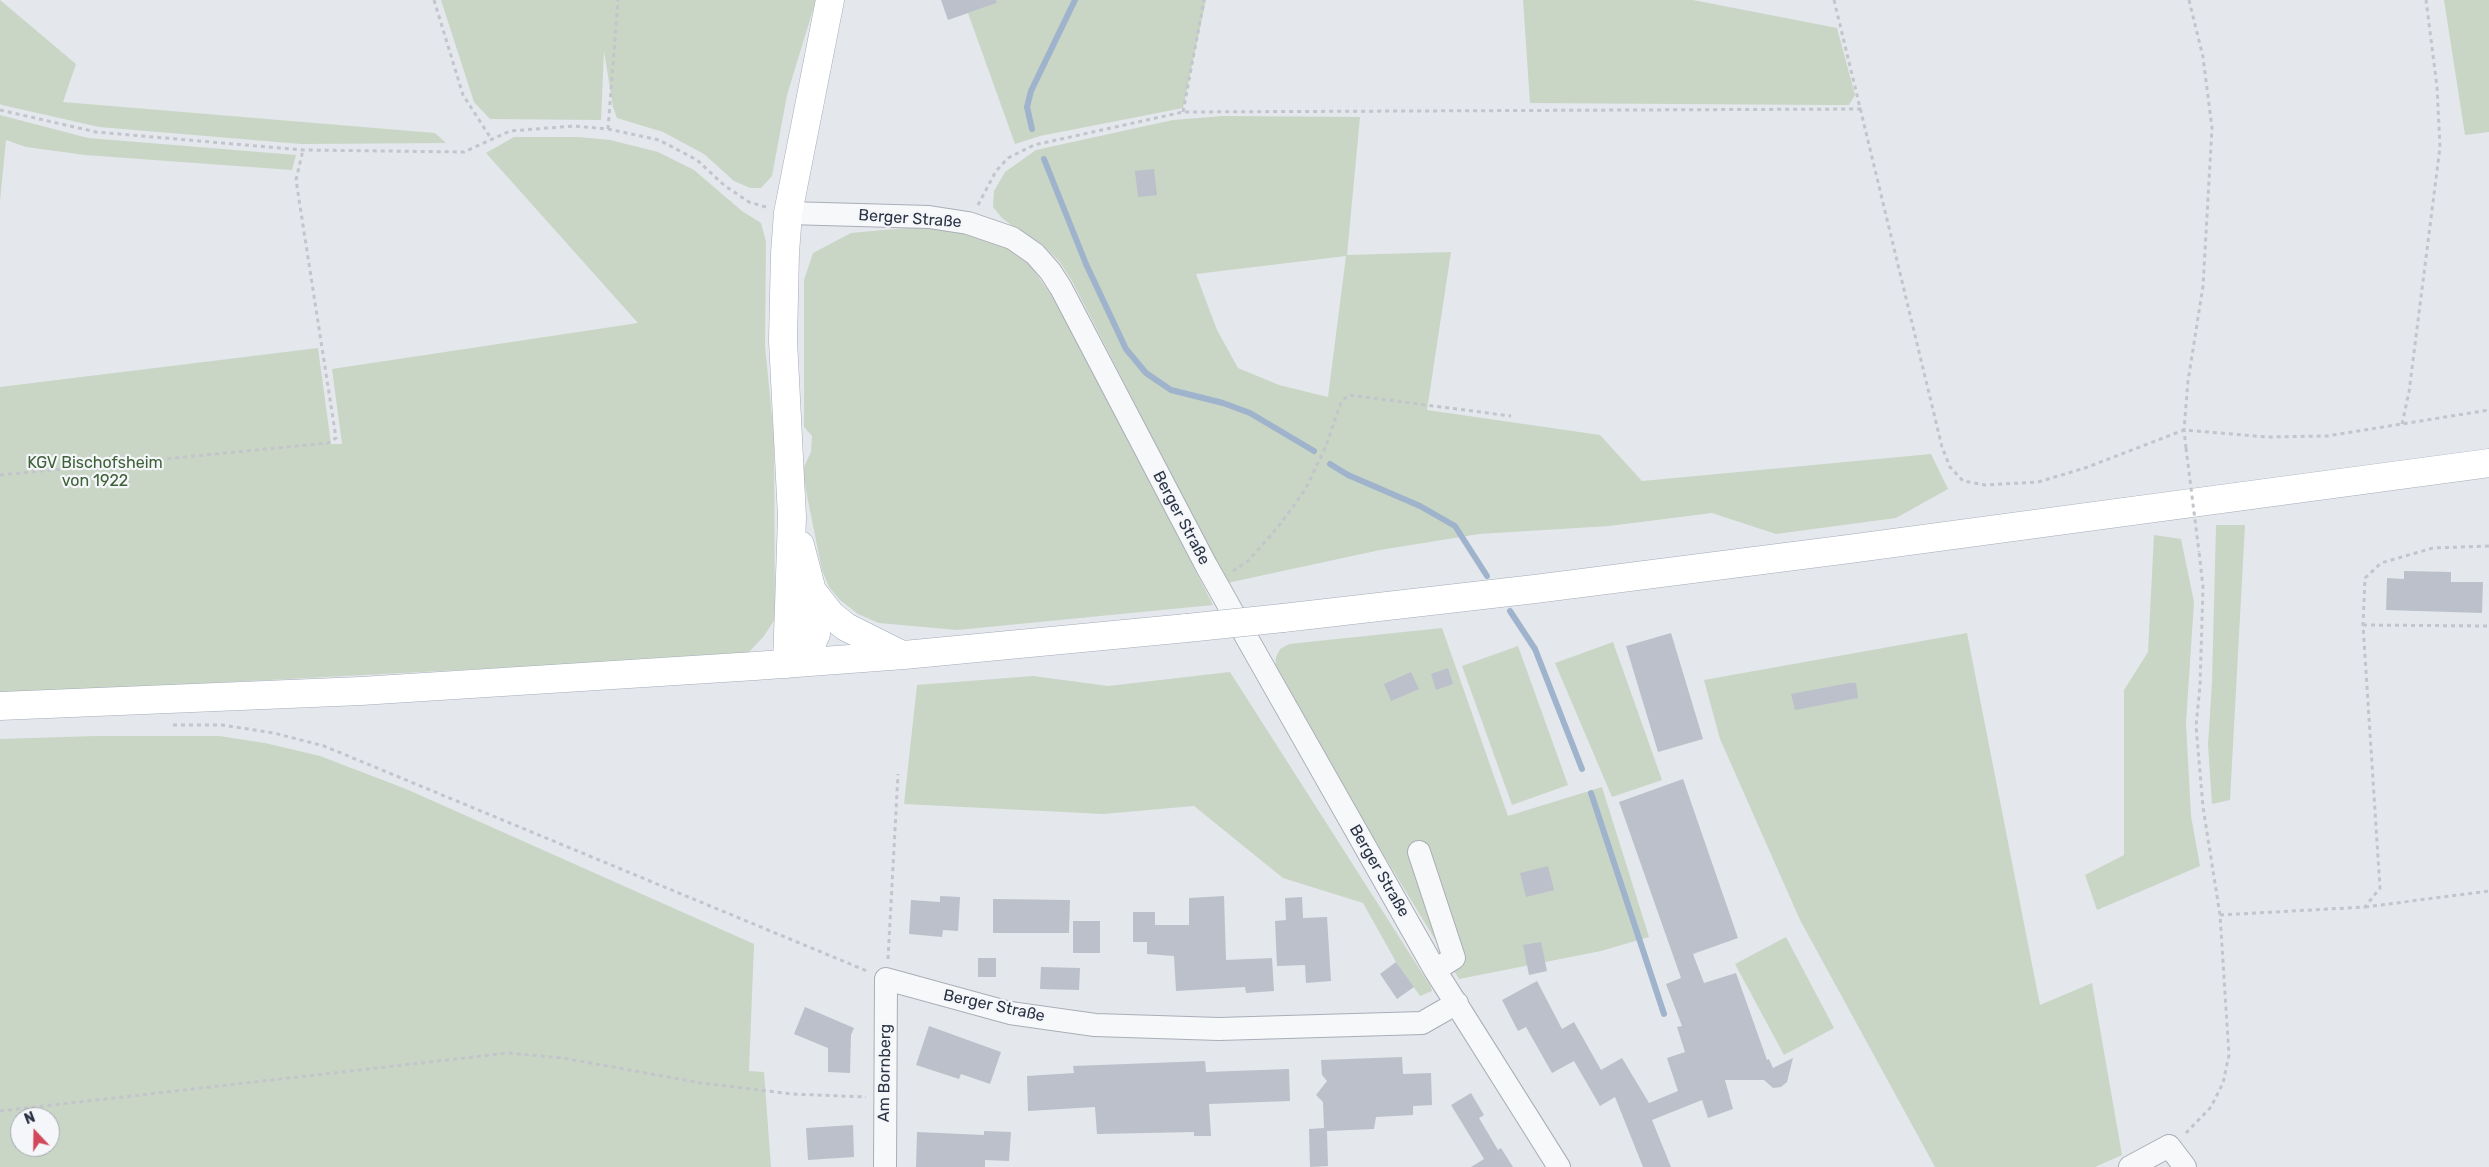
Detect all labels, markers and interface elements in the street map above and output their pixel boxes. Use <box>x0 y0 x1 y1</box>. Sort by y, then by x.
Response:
street label: Berger Straße <box>858 206 962 232</box>
park label: KGV Bischofsheim von 1922 <box>27 453 163 491</box>
street label: Berger Straße <box>1148 468 1214 568</box>
street label: Berger Straße <box>1345 821 1413 921</box>
street label: Berger Straße <box>941 986 1047 1026</box>
street label: Am Bornberg <box>875 1024 895 1122</box>
north arrow <box>10 1107 60 1157</box>
text: N <box>22 1109 38 1128</box>

